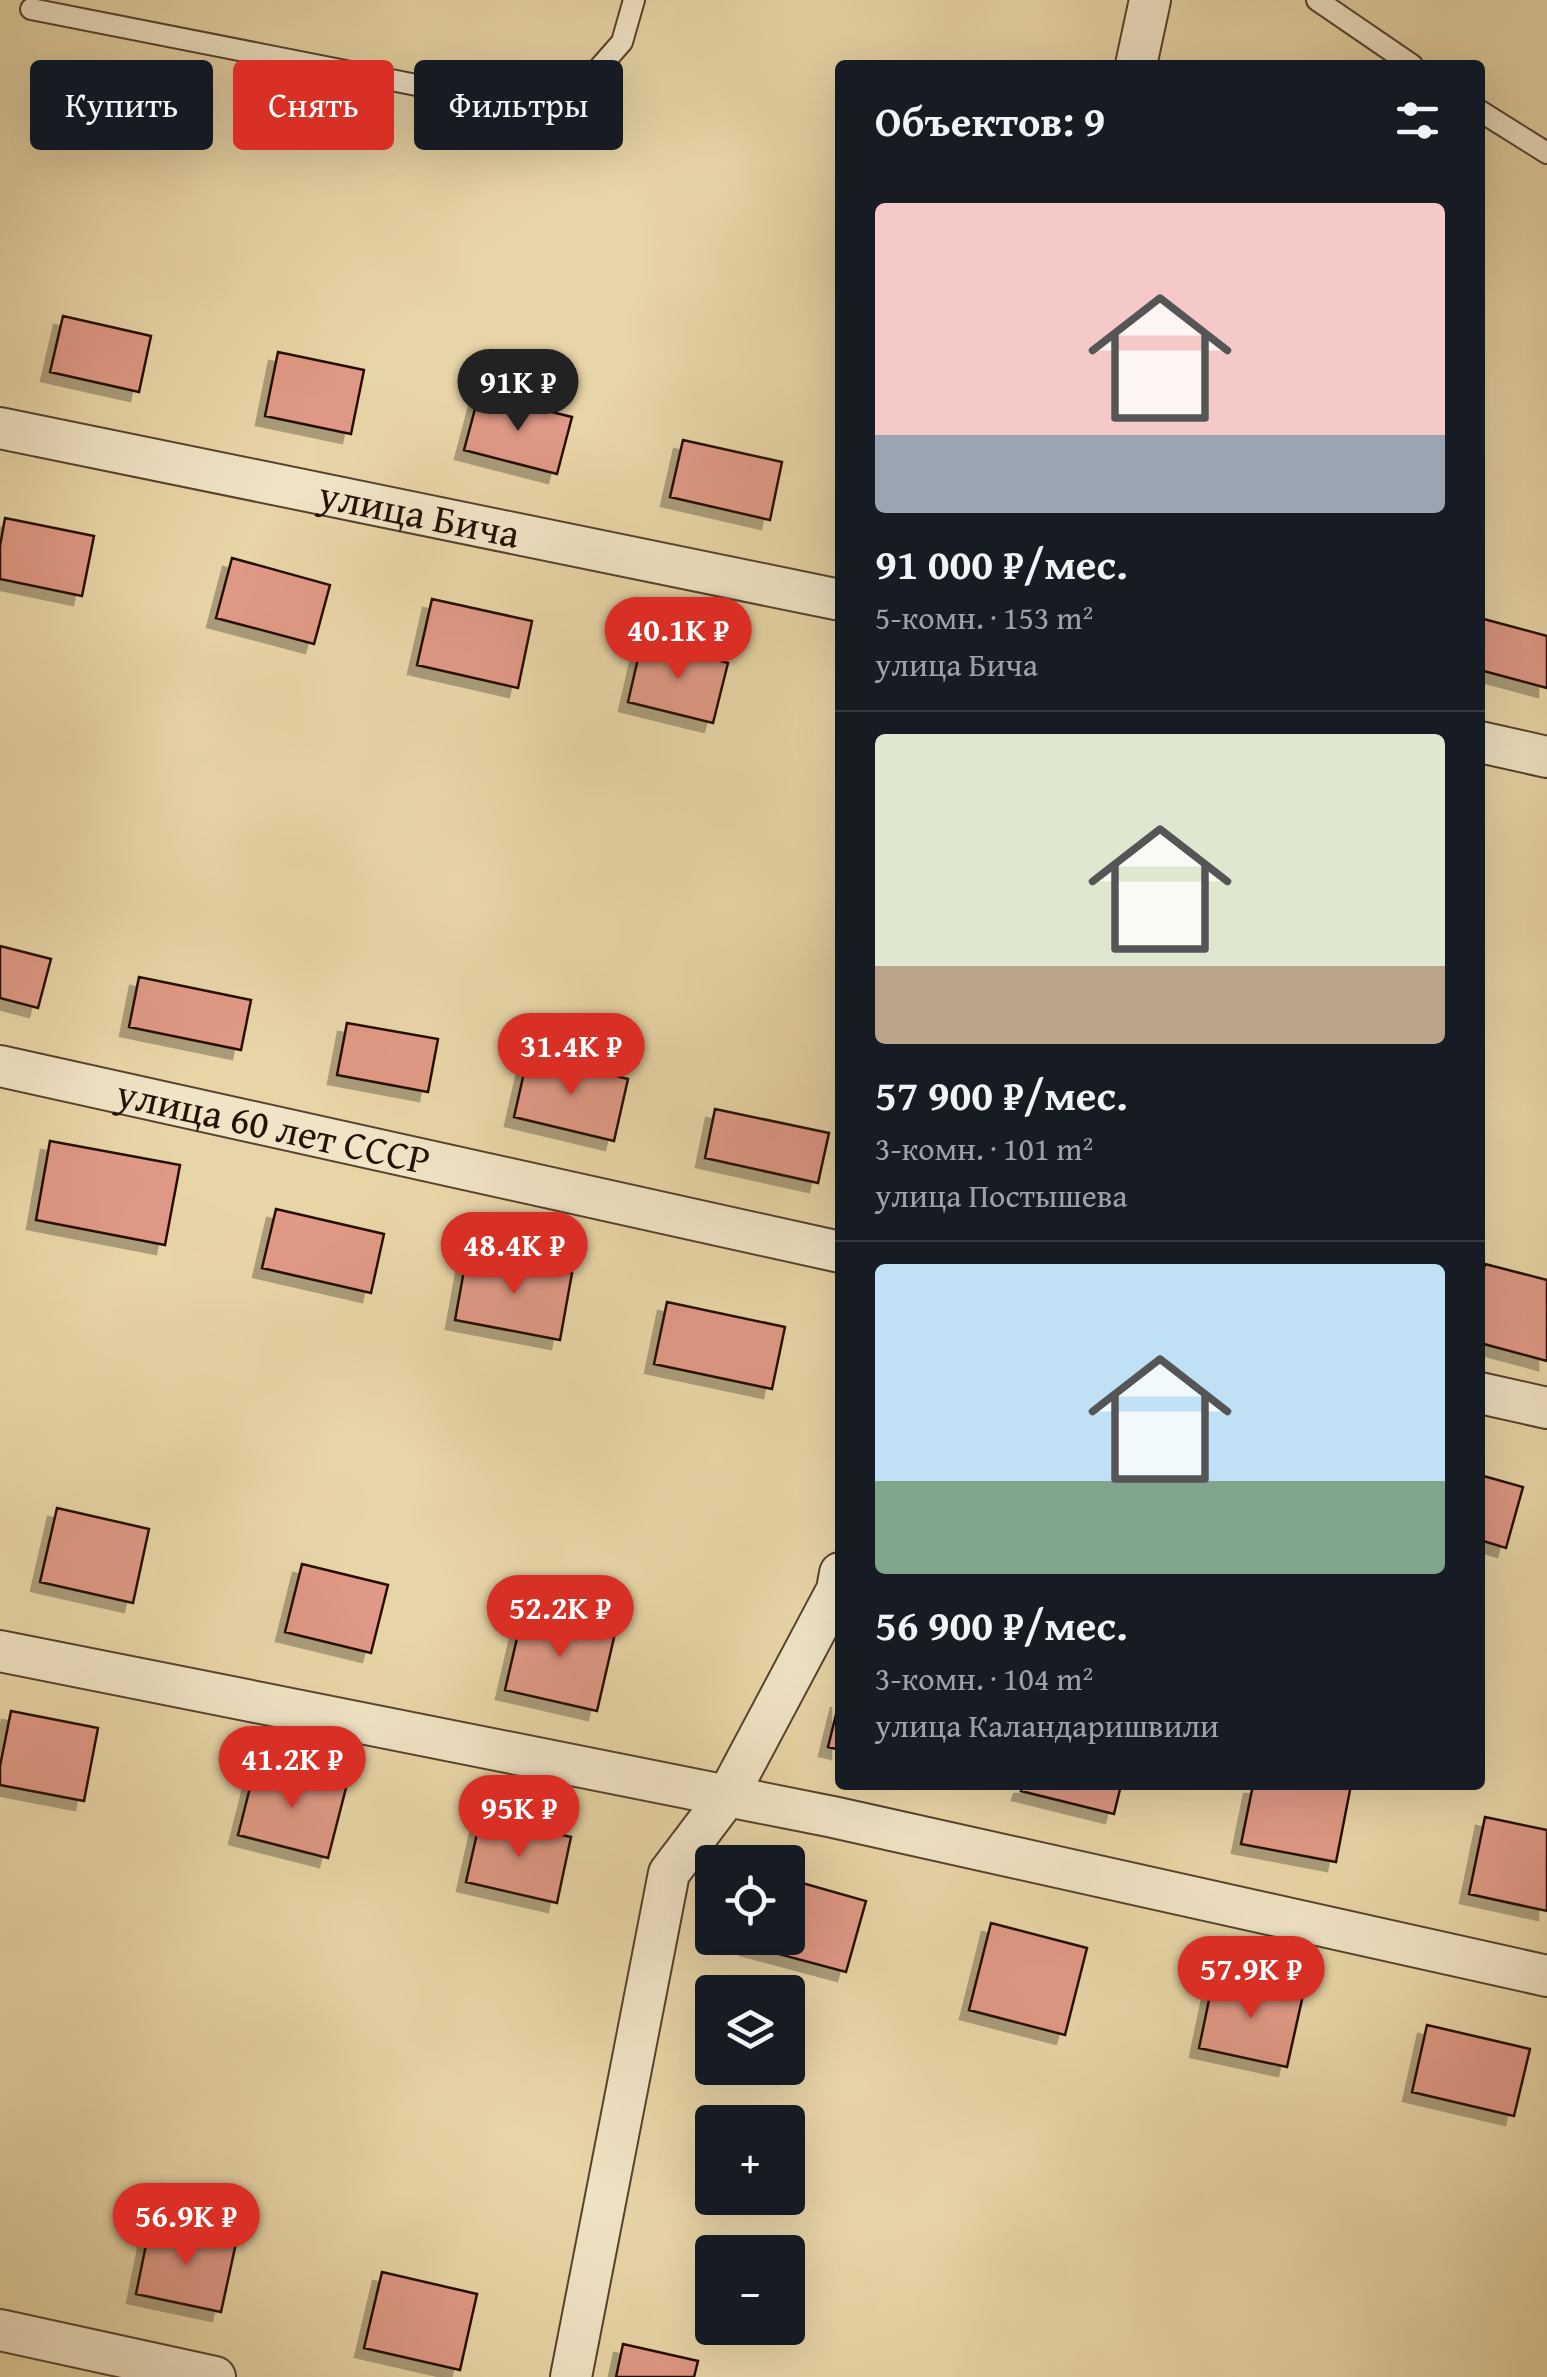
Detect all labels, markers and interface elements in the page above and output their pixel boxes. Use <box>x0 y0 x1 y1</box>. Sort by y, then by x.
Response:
chip: Купить <box>30 60 213 150</box>
chip: Снять <box>233 60 394 150</box>
chip: Фильтры <box>414 60 623 150</box>
text: Объектов: 9 <box>875 90 1105 151</box>
icon: filters <box>1390 93 1445 148</box>
icon: home <box>1070 268 1250 448</box>
pin: 91K ₽ <box>448 349 588 434</box>
text: 91K ₽ <box>480 358 557 405</box>
street label: улица Бича <box>313 464 525 563</box>
text: 91 000 ₽/мес. <box>875 533 1128 594</box>
text: 5-комн. · 153 m² <box>875 594 1093 641</box>
pin: 40.1K ₽ <box>586 597 770 682</box>
text: 40.1K ₽ <box>627 606 729 653</box>
text: улица Бича <box>875 641 1038 688</box>
icon: home <box>1070 799 1250 979</box>
pin: 31.4K ₽ <box>479 1013 663 1098</box>
text: 31.4K ₽ <box>520 1022 622 1069</box>
street label: улица 60 лет СССР <box>110 1062 436 1189</box>
text: 57 900 ₽/мес. <box>875 1064 1128 1125</box>
text: 3-комн. · 101 m² <box>875 1125 1093 1172</box>
text: улица Постышева <box>875 1172 1128 1219</box>
pin: 48.4K ₽ <box>422 1212 606 1297</box>
text: 48.4K ₽ <box>463 1221 565 1268</box>
icon: home <box>1070 1329 1250 1509</box>
pin: 52.2K ₽ <box>468 1575 652 1660</box>
text: 52.2K ₽ <box>509 1584 611 1631</box>
text: 56 900 ₽/мес. <box>875 1594 1128 1655</box>
text: 3-комн. · 104 m² <box>875 1655 1093 1702</box>
text: улица Каландаришвили <box>875 1702 1219 1749</box>
pin: 41.2K ₽ <box>200 1726 384 1811</box>
text: 41.2K ₽ <box>241 1735 343 1782</box>
pin: 95K ₽ <box>449 1775 589 1860</box>
text: 95K ₽ <box>481 1784 558 1831</box>
map controls <box>695 1845 805 2345</box>
button: locate <box>695 1845 805 1955</box>
pin: 57.9K ₽ <box>1159 1936 1343 2021</box>
text: 57.9K ₽ <box>1200 1945 1302 1992</box>
button: layers <box>695 1975 805 2085</box>
button: + <box>695 2105 805 2215</box>
pin: 56.9K ₽ <box>94 2183 278 2268</box>
text: 56.9K ₽ <box>135 2192 237 2239</box>
button: − <box>695 2235 805 2345</box>

